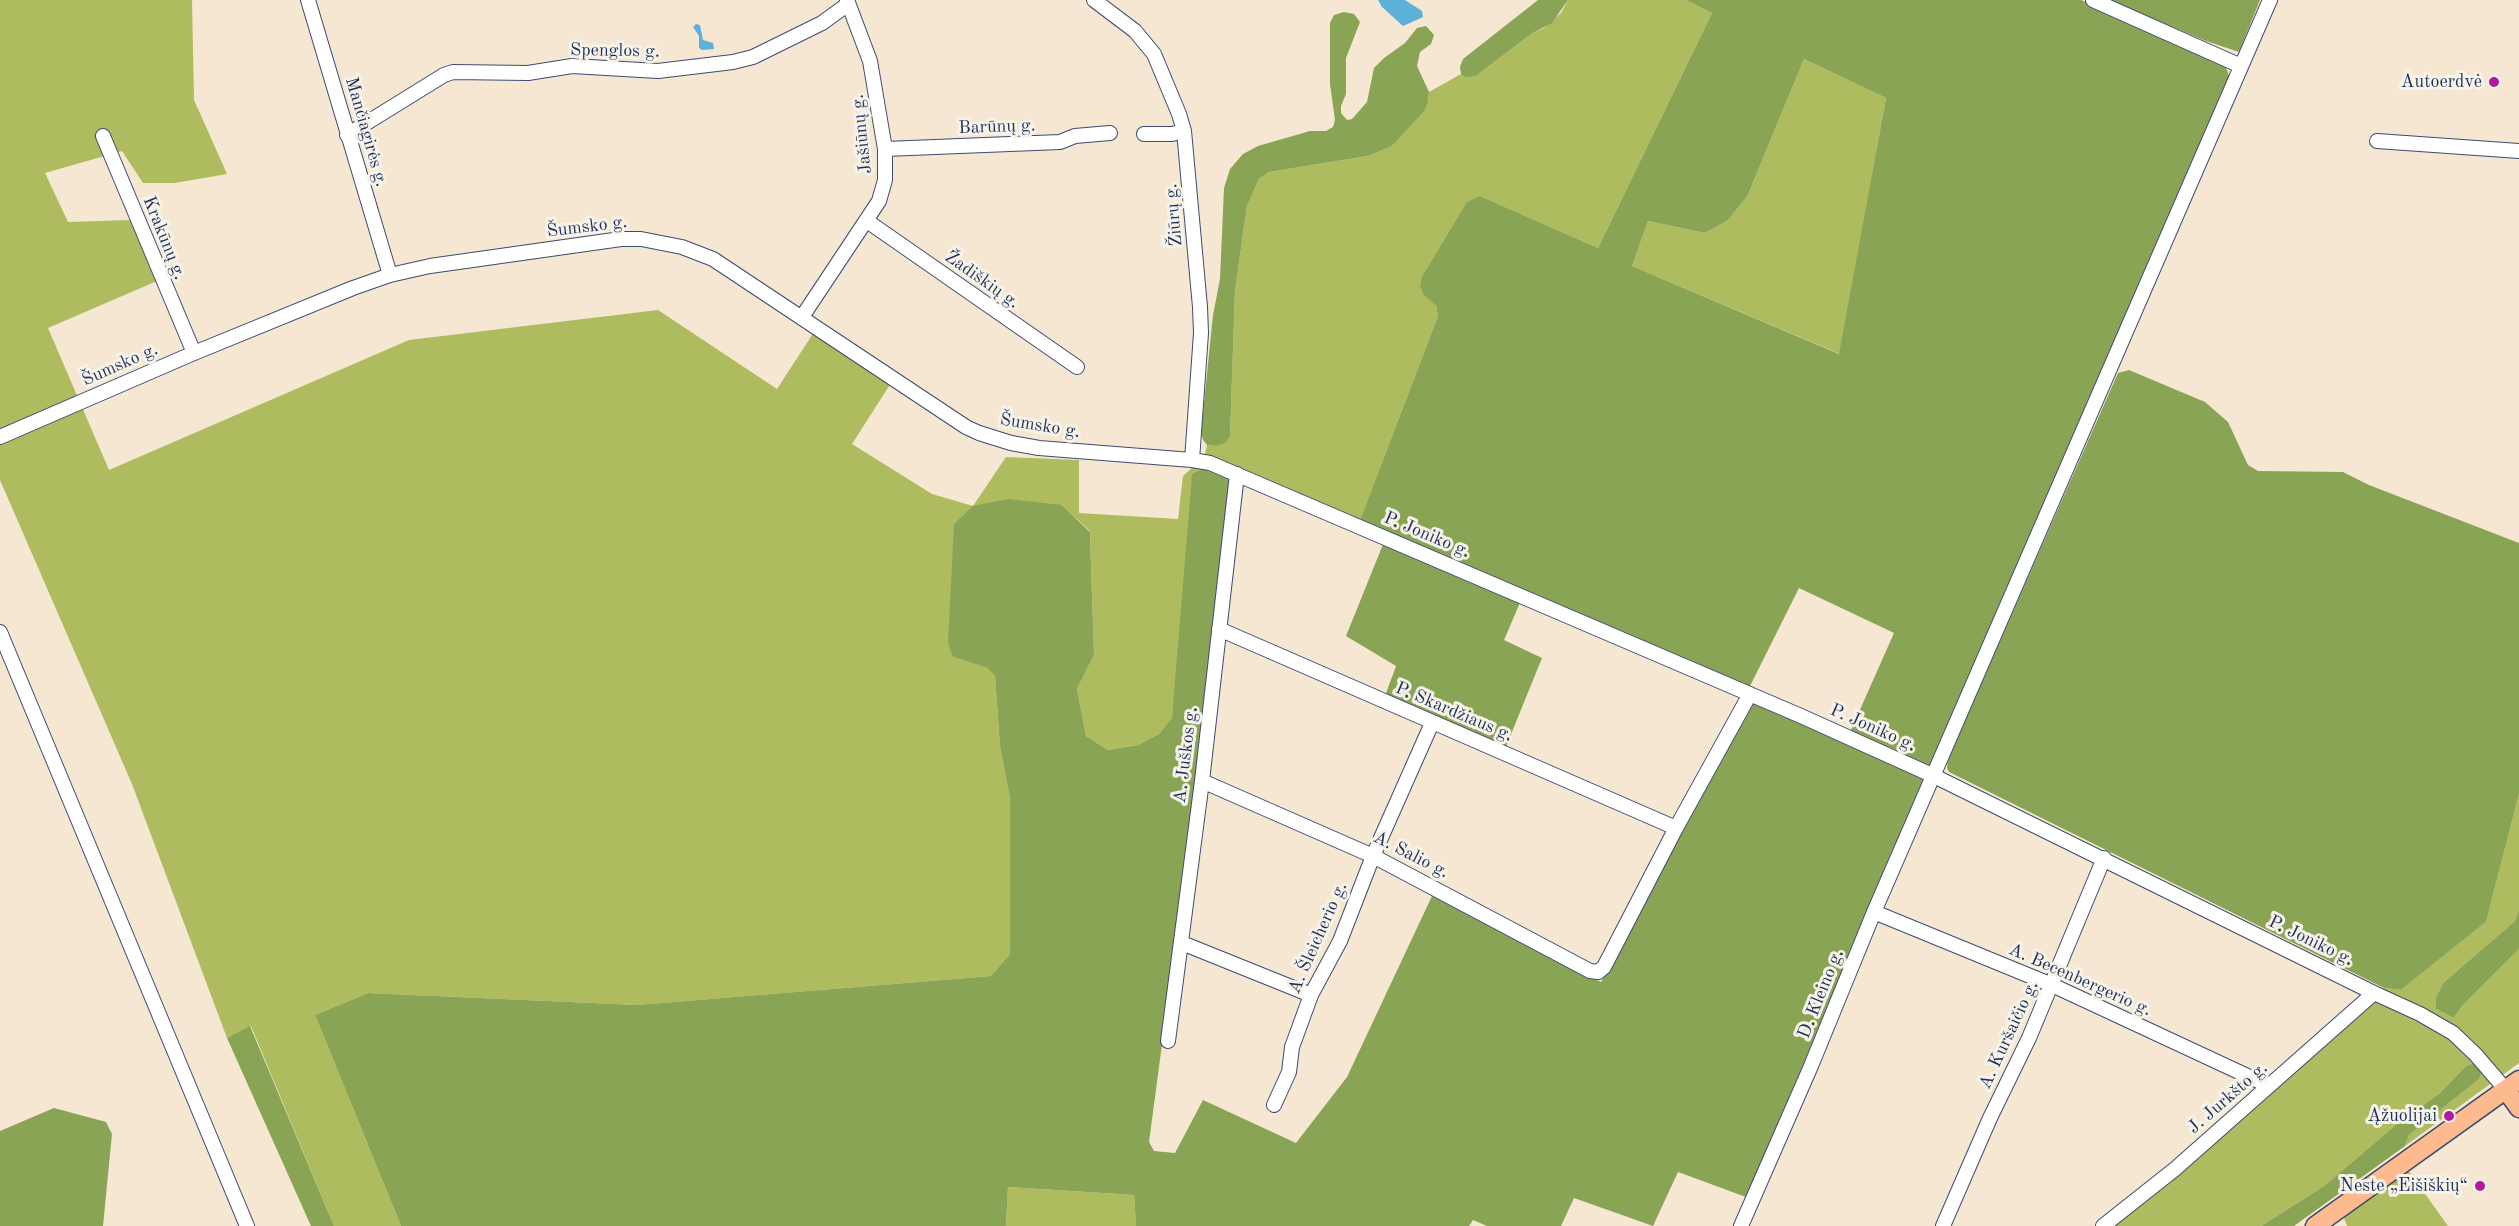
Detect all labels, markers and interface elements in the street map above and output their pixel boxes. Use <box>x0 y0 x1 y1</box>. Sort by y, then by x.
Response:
street label: Spenglos g. <box>570 39 660 63</box>
place label: Autoerdvė <box>2401 71 2482 93</box>
street label: Mančiagirės g. <box>340 75 392 189</box>
marker: Autoerdvė <box>2487 75 2501 89</box>
street label: Jašiūnų g. <box>847 93 877 175</box>
street label: Barūnų g. <box>958 115 1036 139</box>
street label: Žiūrų g. <box>1160 183 1188 247</box>
street label: Krakūnų g. <box>138 193 190 283</box>
street label: Šumsko g. <box>546 211 628 243</box>
street label: Žadiškių g. <box>940 246 1024 314</box>
street label: Šumsko g. <box>79 339 161 391</box>
street label: Šumsko g. <box>998 409 1082 443</box>
street label: P. Joniko g. <box>1380 507 1474 563</box>
street label: P. Skardžiaus g. <box>1392 677 1516 747</box>
street label: P. Joniko g. <box>1827 699 1919 757</box>
street label: A. Juškos g. <box>1169 706 1203 804</box>
street label: A. Salio g. <box>1369 827 1453 883</box>
street label: A. Šleicherio g. <box>1284 879 1352 997</box>
street label: P. Joniko g. <box>2265 911 2357 971</box>
street label: A. Becenbergerio g. <box>2005 939 2155 1021</box>
street label: D. Kleino g. <box>1793 946 1849 1042</box>
street label: A. Kuršaičio g. <box>1974 977 2044 1093</box>
street label: J. Jurkšto g. <box>2184 1057 2272 1139</box>
place label: Ąžuolijai <box>2368 1105 2437 1127</box>
marker: Ąžuolijai <box>2442 1109 2456 1123</box>
place label: Neste „Eišiškių“ <box>2340 1175 2468 1197</box>
marker: Neste „Eišiškių“ <box>2473 1179 2487 1193</box>

